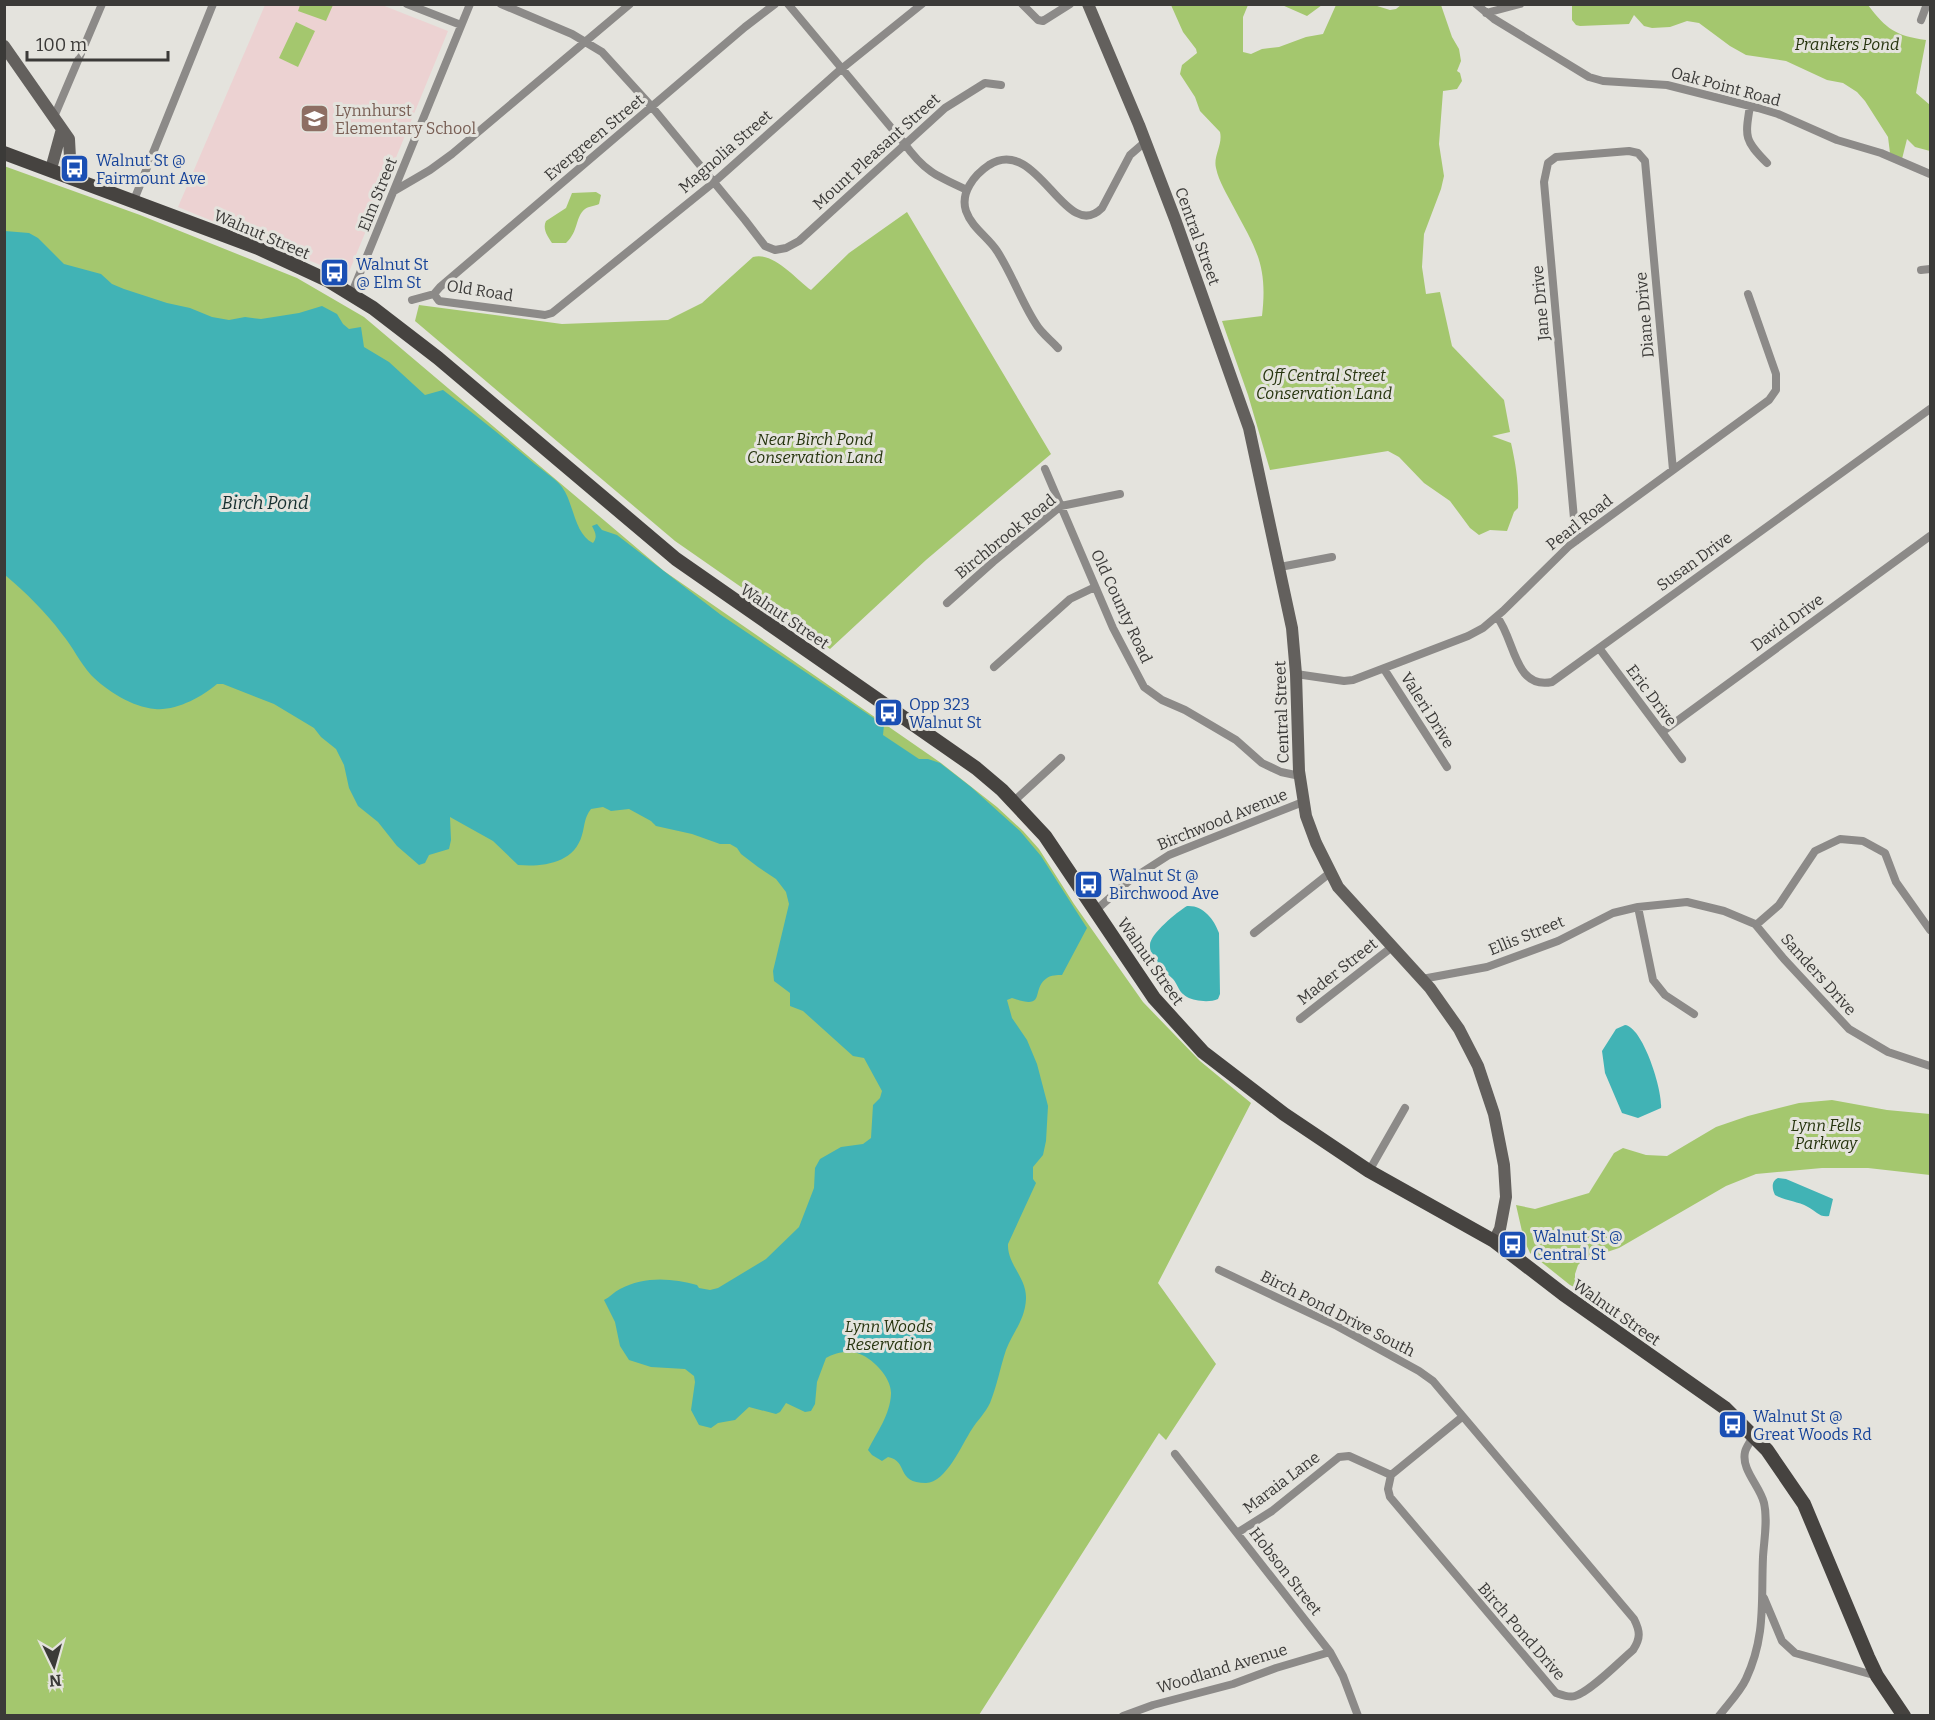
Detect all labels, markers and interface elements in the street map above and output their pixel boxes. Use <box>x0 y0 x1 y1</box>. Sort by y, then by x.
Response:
scale bar <box>27 24 168 62</box>
text: 100 m <box>36 34 87 56</box>
park label: Prankers Pond <box>1795 35 1899 54</box>
street label: Oak Point Road <box>1669 63 1783 110</box>
street label: Mount Pleasant Street <box>809 89 944 213</box>
street label: Evergreen Street <box>541 90 648 185</box>
place label: Lynnhurst Elementary School <box>335 101 476 138</box>
school or university icon: Lynnhurst Elementary School <box>298 103 330 135</box>
street label: Magnolia Street <box>675 106 776 197</box>
place label: Walnut St @ Fairmount Ave <box>96 151 206 188</box>
bus stop icon: Walnut St @ Fairmount Ave <box>59 153 91 185</box>
street label: Elm Street <box>354 154 401 234</box>
street label: Central Street <box>1171 185 1224 288</box>
street label: Walnut Street <box>211 206 313 263</box>
place label: Walnut St @ Elm St <box>356 255 429 292</box>
bus stop icon: Walnut St @ Elm St <box>319 257 351 289</box>
street label: Jane Drive <box>1528 265 1553 342</box>
street label: Diane Drive <box>1631 271 1658 359</box>
street label: Old Road <box>445 276 515 305</box>
park label: Off Central Street Conservation Land <box>1256 366 1392 403</box>
park label: Near Birch Pond Conservation Land <box>747 430 883 467</box>
street label: Birchbrook Road <box>951 490 1060 583</box>
street label: Pearl Road <box>1542 490 1617 554</box>
water label: Birch Pond <box>221 492 309 514</box>
street label: Susan Drive <box>1653 528 1736 595</box>
street label: Old County Road <box>1087 546 1156 666</box>
street label: Walnut Street <box>737 580 833 653</box>
street label: David Drive <box>1747 590 1827 655</box>
street label: Central Street <box>1270 660 1293 764</box>
street label: Eric Drive <box>1622 661 1681 730</box>
street label: Valeri Drive <box>1397 669 1458 752</box>
place label: Opp 323 Walnut St <box>909 695 982 732</box>
bus stop icon: Opp 323 Walnut St <box>872 697 904 729</box>
street label: Birchwood Avenue <box>1154 785 1290 854</box>
place label: Walnut St @ Birchwood Ave <box>1109 866 1219 903</box>
bus stop icon: Walnut St @ Birchwood Ave <box>1072 868 1104 900</box>
street label: Ellis Street <box>1486 912 1567 959</box>
street label: Walnut Street <box>1113 914 1188 1009</box>
street label: Sanders Drive <box>1777 930 1860 1019</box>
street label: Mader Street <box>1293 934 1381 1009</box>
park label: Lynn Fells Parkway <box>1791 1116 1862 1153</box>
place label: Walnut St @ Central St <box>1533 1227 1623 1264</box>
bus stop icon: Walnut St @ Central St <box>1496 1229 1528 1261</box>
street label: Birch Pond Drive South <box>1257 1266 1418 1361</box>
street label: Walnut Street <box>1569 1275 1664 1350</box>
park label: Lynn Woods Reservation <box>845 1317 934 1354</box>
place label: Walnut St @ Great Woods Rd <box>1753 1407 1872 1444</box>
bus stop icon: Walnut St @ Great Woods Rd <box>1716 1409 1748 1441</box>
street label: Maraia Lane <box>1239 1447 1323 1517</box>
street label: Hobson Street <box>1245 1524 1326 1619</box>
street label: Birch Pond Drive <box>1474 1579 1569 1684</box>
north arrow <box>24 1636 84 1696</box>
street label: Woodland Avenue <box>1155 1640 1290 1697</box>
text: N <box>48 1670 62 1690</box>

